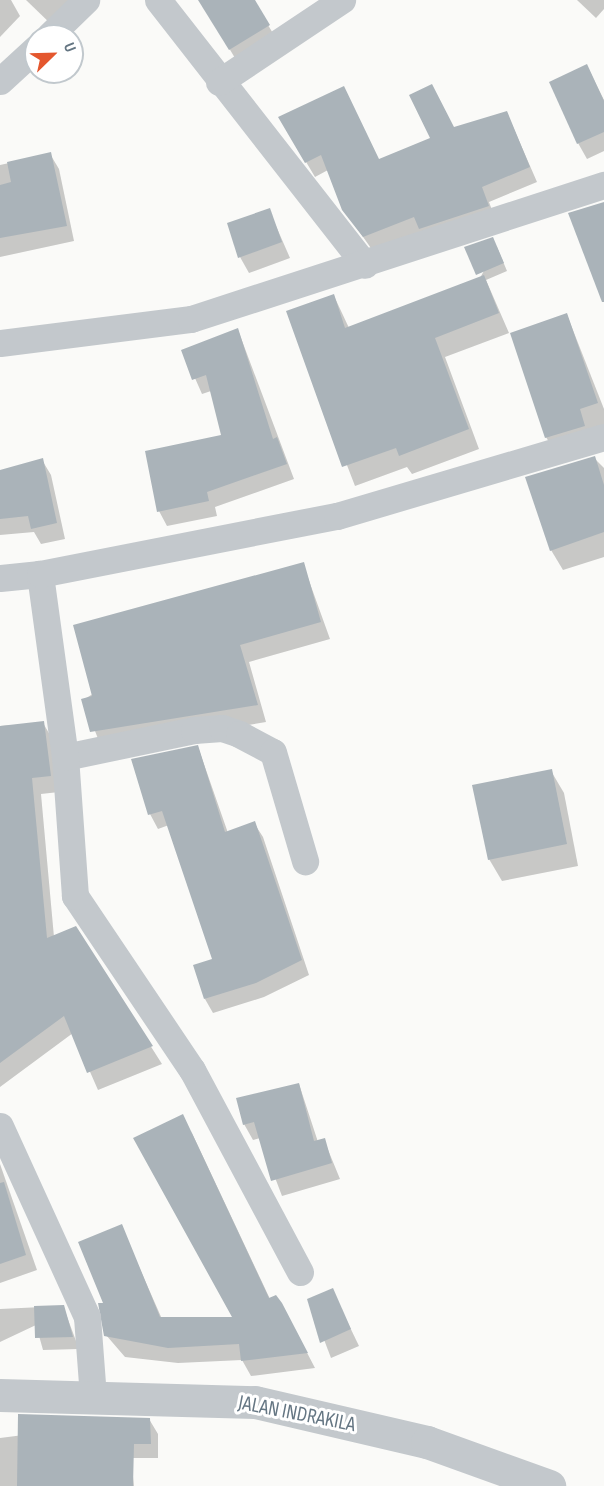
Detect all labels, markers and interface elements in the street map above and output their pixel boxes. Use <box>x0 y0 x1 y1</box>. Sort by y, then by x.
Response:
north arrow <box>24 24 84 84</box>
text: U <box>59 40 80 55</box>
street label: JALAN INDRAKILA <box>236 1390 358 1438</box>

